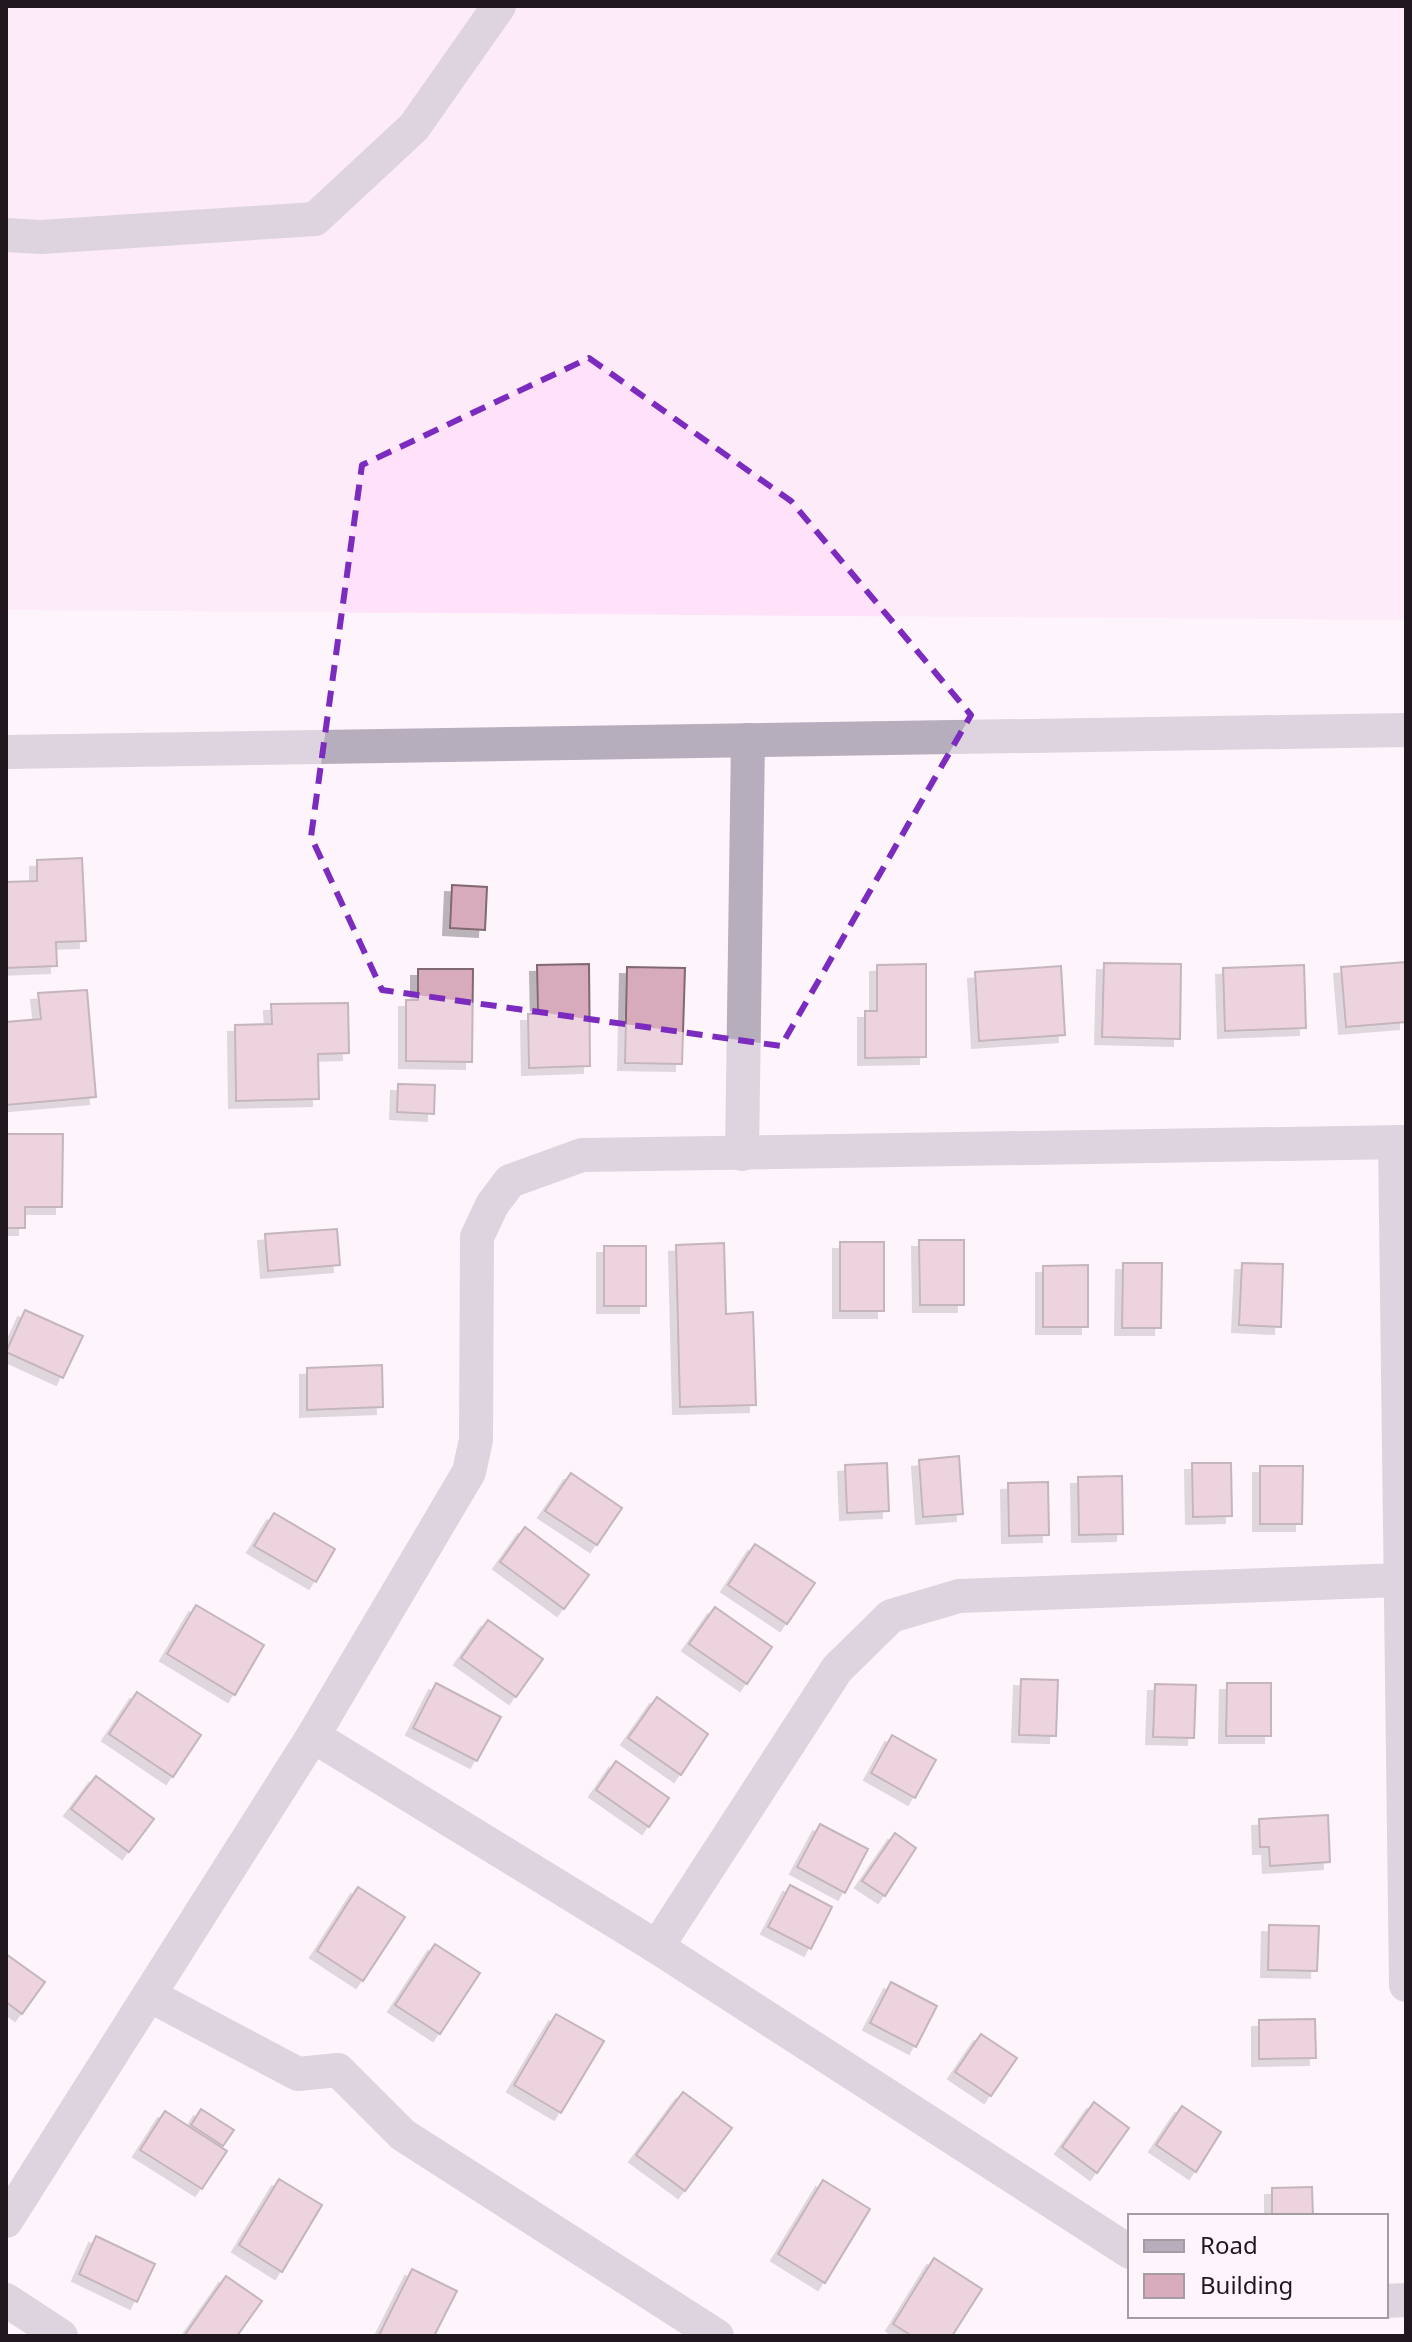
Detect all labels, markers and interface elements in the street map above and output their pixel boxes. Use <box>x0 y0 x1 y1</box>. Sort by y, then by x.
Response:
legend <box>1128 2214 1388 2318</box>
text: Road <box>1200 2228 1258 2261</box>
text: Building <box>1200 2268 1293 2301</box>

